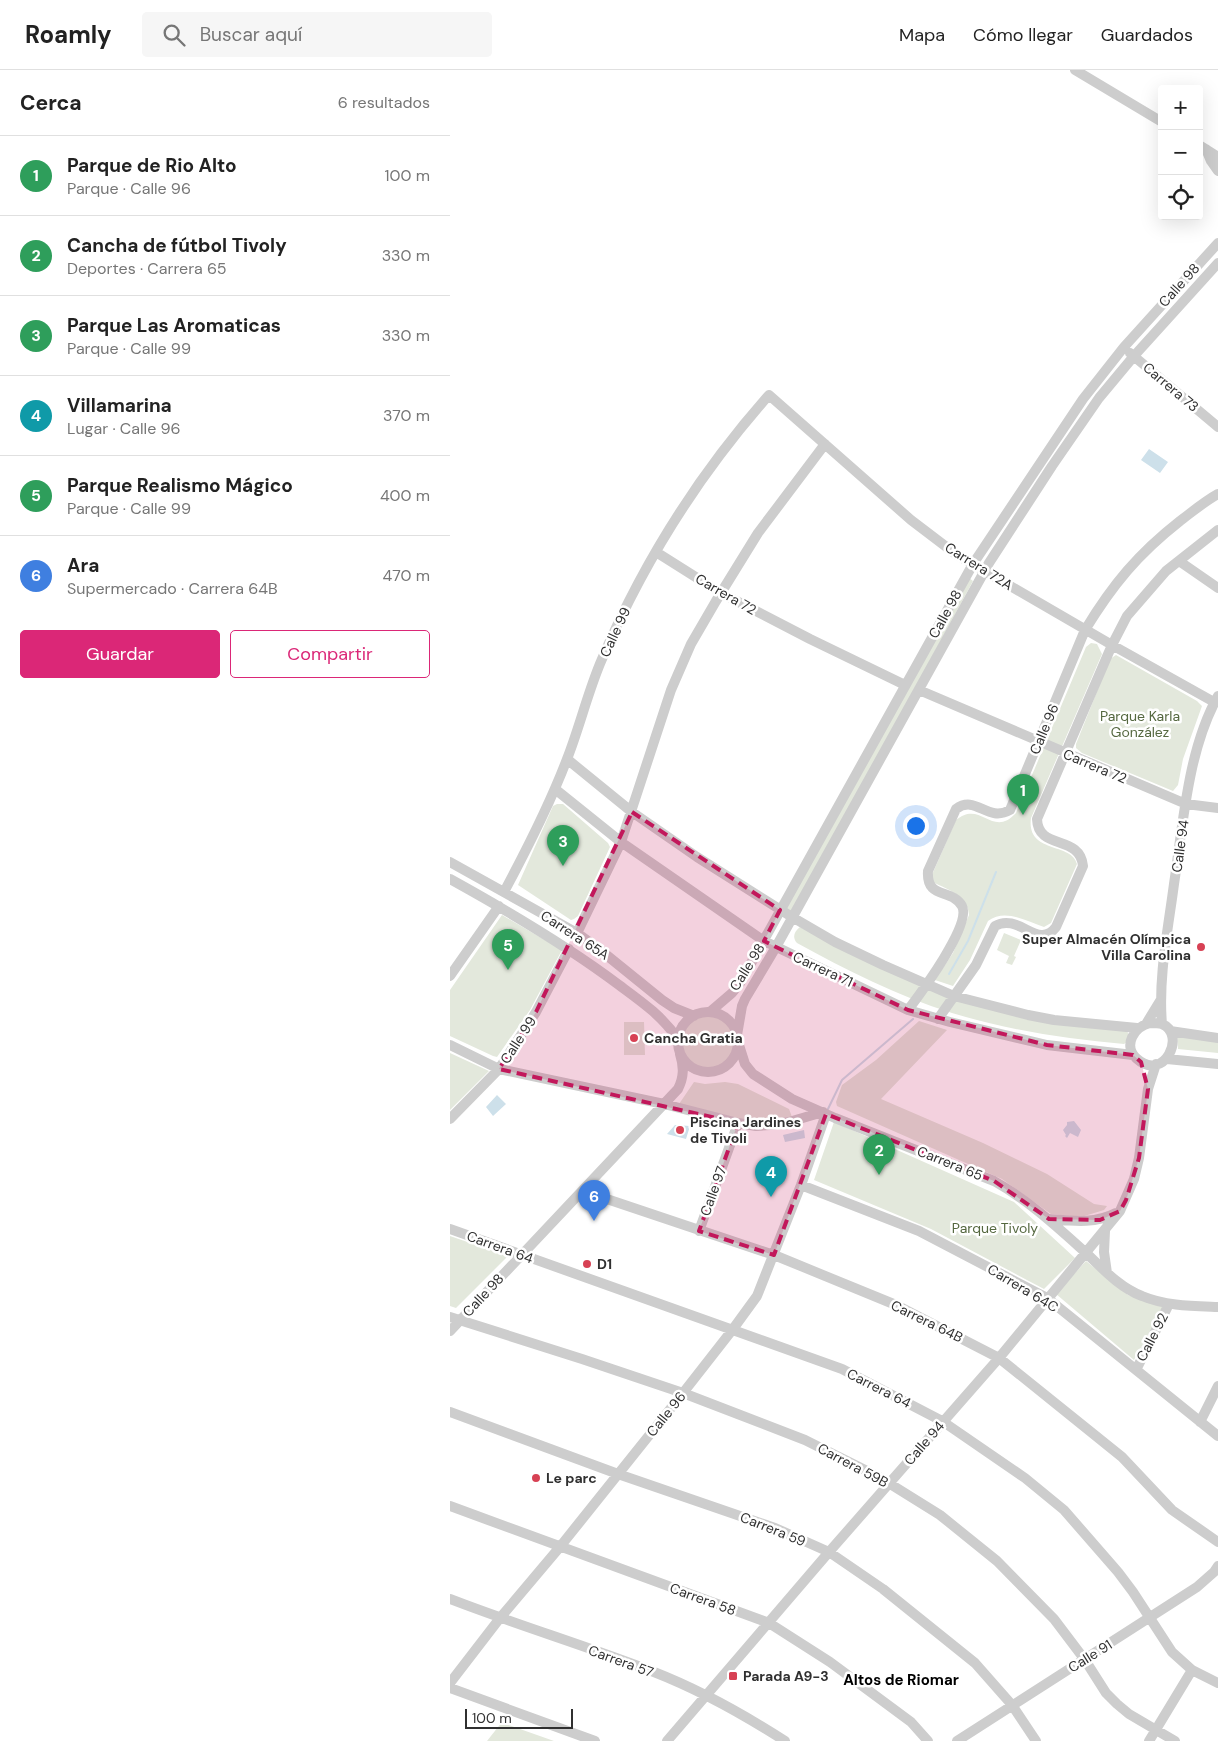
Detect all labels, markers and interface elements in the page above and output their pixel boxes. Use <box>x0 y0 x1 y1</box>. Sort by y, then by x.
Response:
search box <box>142 12 492 57</box>
text: Roamly <box>25 19 112 50</box>
icon: search <box>160 21 188 49</box>
text: Buscar aquí <box>200 22 302 47</box>
text: Mapa <box>899 23 945 47</box>
text: Cómo llegar <box>973 23 1073 47</box>
text: Guardados <box>1101 23 1193 47</box>
map controls <box>1158 85 1203 220</box>
button: + <box>1158 85 1203 130</box>
text: Cerca <box>20 89 82 117</box>
text: 6 resultados <box>338 92 430 113</box>
button: − <box>1158 130 1203 175</box>
text: Parque de Rio Alto <box>67 153 237 178</box>
text: 1 <box>33 165 39 186</box>
text: 100 m <box>385 165 430 186</box>
button: locate <box>1158 175 1203 220</box>
text: Parque · Calle 96 <box>67 178 191 199</box>
text: Cancha de fútbol Tivoly <box>67 233 287 258</box>
text: 2 <box>31 245 41 266</box>
text: 330 m <box>382 245 430 266</box>
text: Deportes · Carrera 65 <box>67 258 227 279</box>
street label: Calle 98 <box>1155 259 1203 311</box>
text: Parque Las Aromaticas <box>67 313 281 338</box>
text: 3 <box>31 325 41 346</box>
text: 330 m <box>382 325 430 346</box>
text: Parque · Calle 99 <box>67 338 191 359</box>
street label: Carrera 73 <box>1139 358 1203 416</box>
text: Villamarina <box>67 393 172 418</box>
text: 4 <box>31 405 41 426</box>
text: 370 m <box>383 405 430 426</box>
text: Lugar · Calle 96 <box>67 418 181 439</box>
text: Parque Realismo Mágico <box>67 473 293 498</box>
text: 5 <box>31 485 41 506</box>
text: 400 m <box>380 485 430 506</box>
text: Parque · Calle 99 <box>67 498 191 519</box>
street label: Carrera 72A <box>942 538 1016 594</box>
text: Ara <box>67 553 99 578</box>
text: 6 <box>31 565 41 586</box>
text: 470 m <box>383 565 430 586</box>
street label: Carrera 72 <box>692 569 760 619</box>
text: Supermercado · Carrera 64B <box>67 578 278 599</box>
street label: Calle 98 <box>924 587 966 641</box>
street label: Calle 99 <box>596 604 634 660</box>
button: Guardar <box>20 630 220 678</box>
button: Compartir <box>230 630 430 678</box>
street label: Calle 96 <box>1025 701 1063 757</box>
park label: Parque Karla González <box>1100 707 1180 741</box>
street label: Carrera 72 <box>1060 745 1130 787</box>
pin: 1 <box>1007 774 1039 815</box>
your location <box>903 813 929 839</box>
street label: Calle 94 <box>1167 818 1193 873</box>
pin: 3 <box>547 825 579 866</box>
street label: Carrera 65A <box>537 906 613 964</box>
pin: 5 <box>492 929 524 970</box>
place label: Super Almacén Olímpica Villa Carolina <box>1022 930 1191 964</box>
street label: Calle 98 <box>725 940 769 994</box>
marker: Super Almacén Olímpica Villa Carolina <box>1195 941 1207 953</box>
street label: Carrera 71 <box>790 947 856 991</box>
street label: Calle 99 <box>496 1013 540 1067</box>
place label: Cancha Gratia <box>644 1029 743 1047</box>
marker: Cancha Gratia <box>628 1032 640 1044</box>
place label: Piscina Jardines de Tivoli <box>690 1113 801 1147</box>
marker: Piscina Jardines de Tivoli <box>674 1124 686 1136</box>
pin: 2 <box>863 1134 895 1175</box>
street label: Carrera 65 <box>915 1142 985 1184</box>
pin: 4 <box>755 1156 787 1197</box>
street label: Calle 97 <box>696 1164 730 1218</box>
pin: 6 <box>578 1180 610 1221</box>
park label: Parque Tivoly <box>952 1219 1038 1237</box>
street label: Carrera 64 <box>464 1227 536 1268</box>
place label: D1 <box>597 1255 612 1273</box>
marker: D1 <box>581 1258 593 1270</box>
street label: Carrera 64C <box>984 1260 1062 1316</box>
street label: Calle 98 <box>458 1270 508 1320</box>
street label: Carrera 64B <box>888 1296 966 1346</box>
street label: Calle 92 <box>1132 1310 1172 1364</box>
street label: Carrera 64 <box>844 1364 914 1412</box>
street label: Calle 96 <box>642 1388 690 1440</box>
street label: Calle 94 <box>900 1417 948 1469</box>
street label: Carrera 59B <box>815 1439 891 1491</box>
place label: Le parc <box>546 1469 597 1487</box>
marker: Le parc <box>530 1472 542 1484</box>
street label: Carrera 59 <box>738 1508 809 1550</box>
street label: Carrera 58 <box>667 1579 739 1619</box>
street label: Calle 91 <box>1065 1636 1115 1676</box>
street label: Carrera 57 <box>586 1641 656 1681</box>
place label: Parada A9-3 <box>743 1667 829 1685</box>
marker: Parada A9-3 <box>727 1670 739 1682</box>
district label: Altos de Riomar <box>843 1670 959 1690</box>
scale bar <box>465 1706 572 1729</box>
text: 100 m <box>472 1709 512 1727</box>

